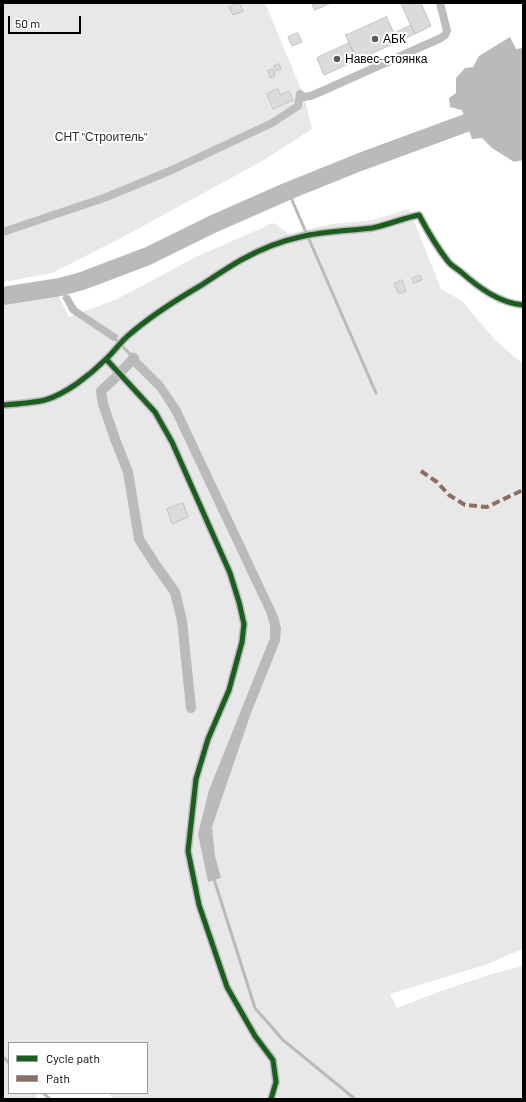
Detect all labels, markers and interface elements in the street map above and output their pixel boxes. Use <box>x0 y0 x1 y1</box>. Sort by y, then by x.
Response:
scale bar <box>10 8 83 34</box>
text: 50 m <box>15 16 40 30</box>
place label: АБК <box>383 32 406 46</box>
marker: АБК <box>370 34 380 44</box>
place label: Навес-стоянка <box>345 52 427 66</box>
marker: Навес-стоянка <box>332 54 342 64</box>
park label: СНТ "Строитель" <box>55 130 147 144</box>
legend <box>8 1042 148 1094</box>
text: Cycle path <box>46 1051 100 1065</box>
text: Path <box>46 1071 70 1085</box>

